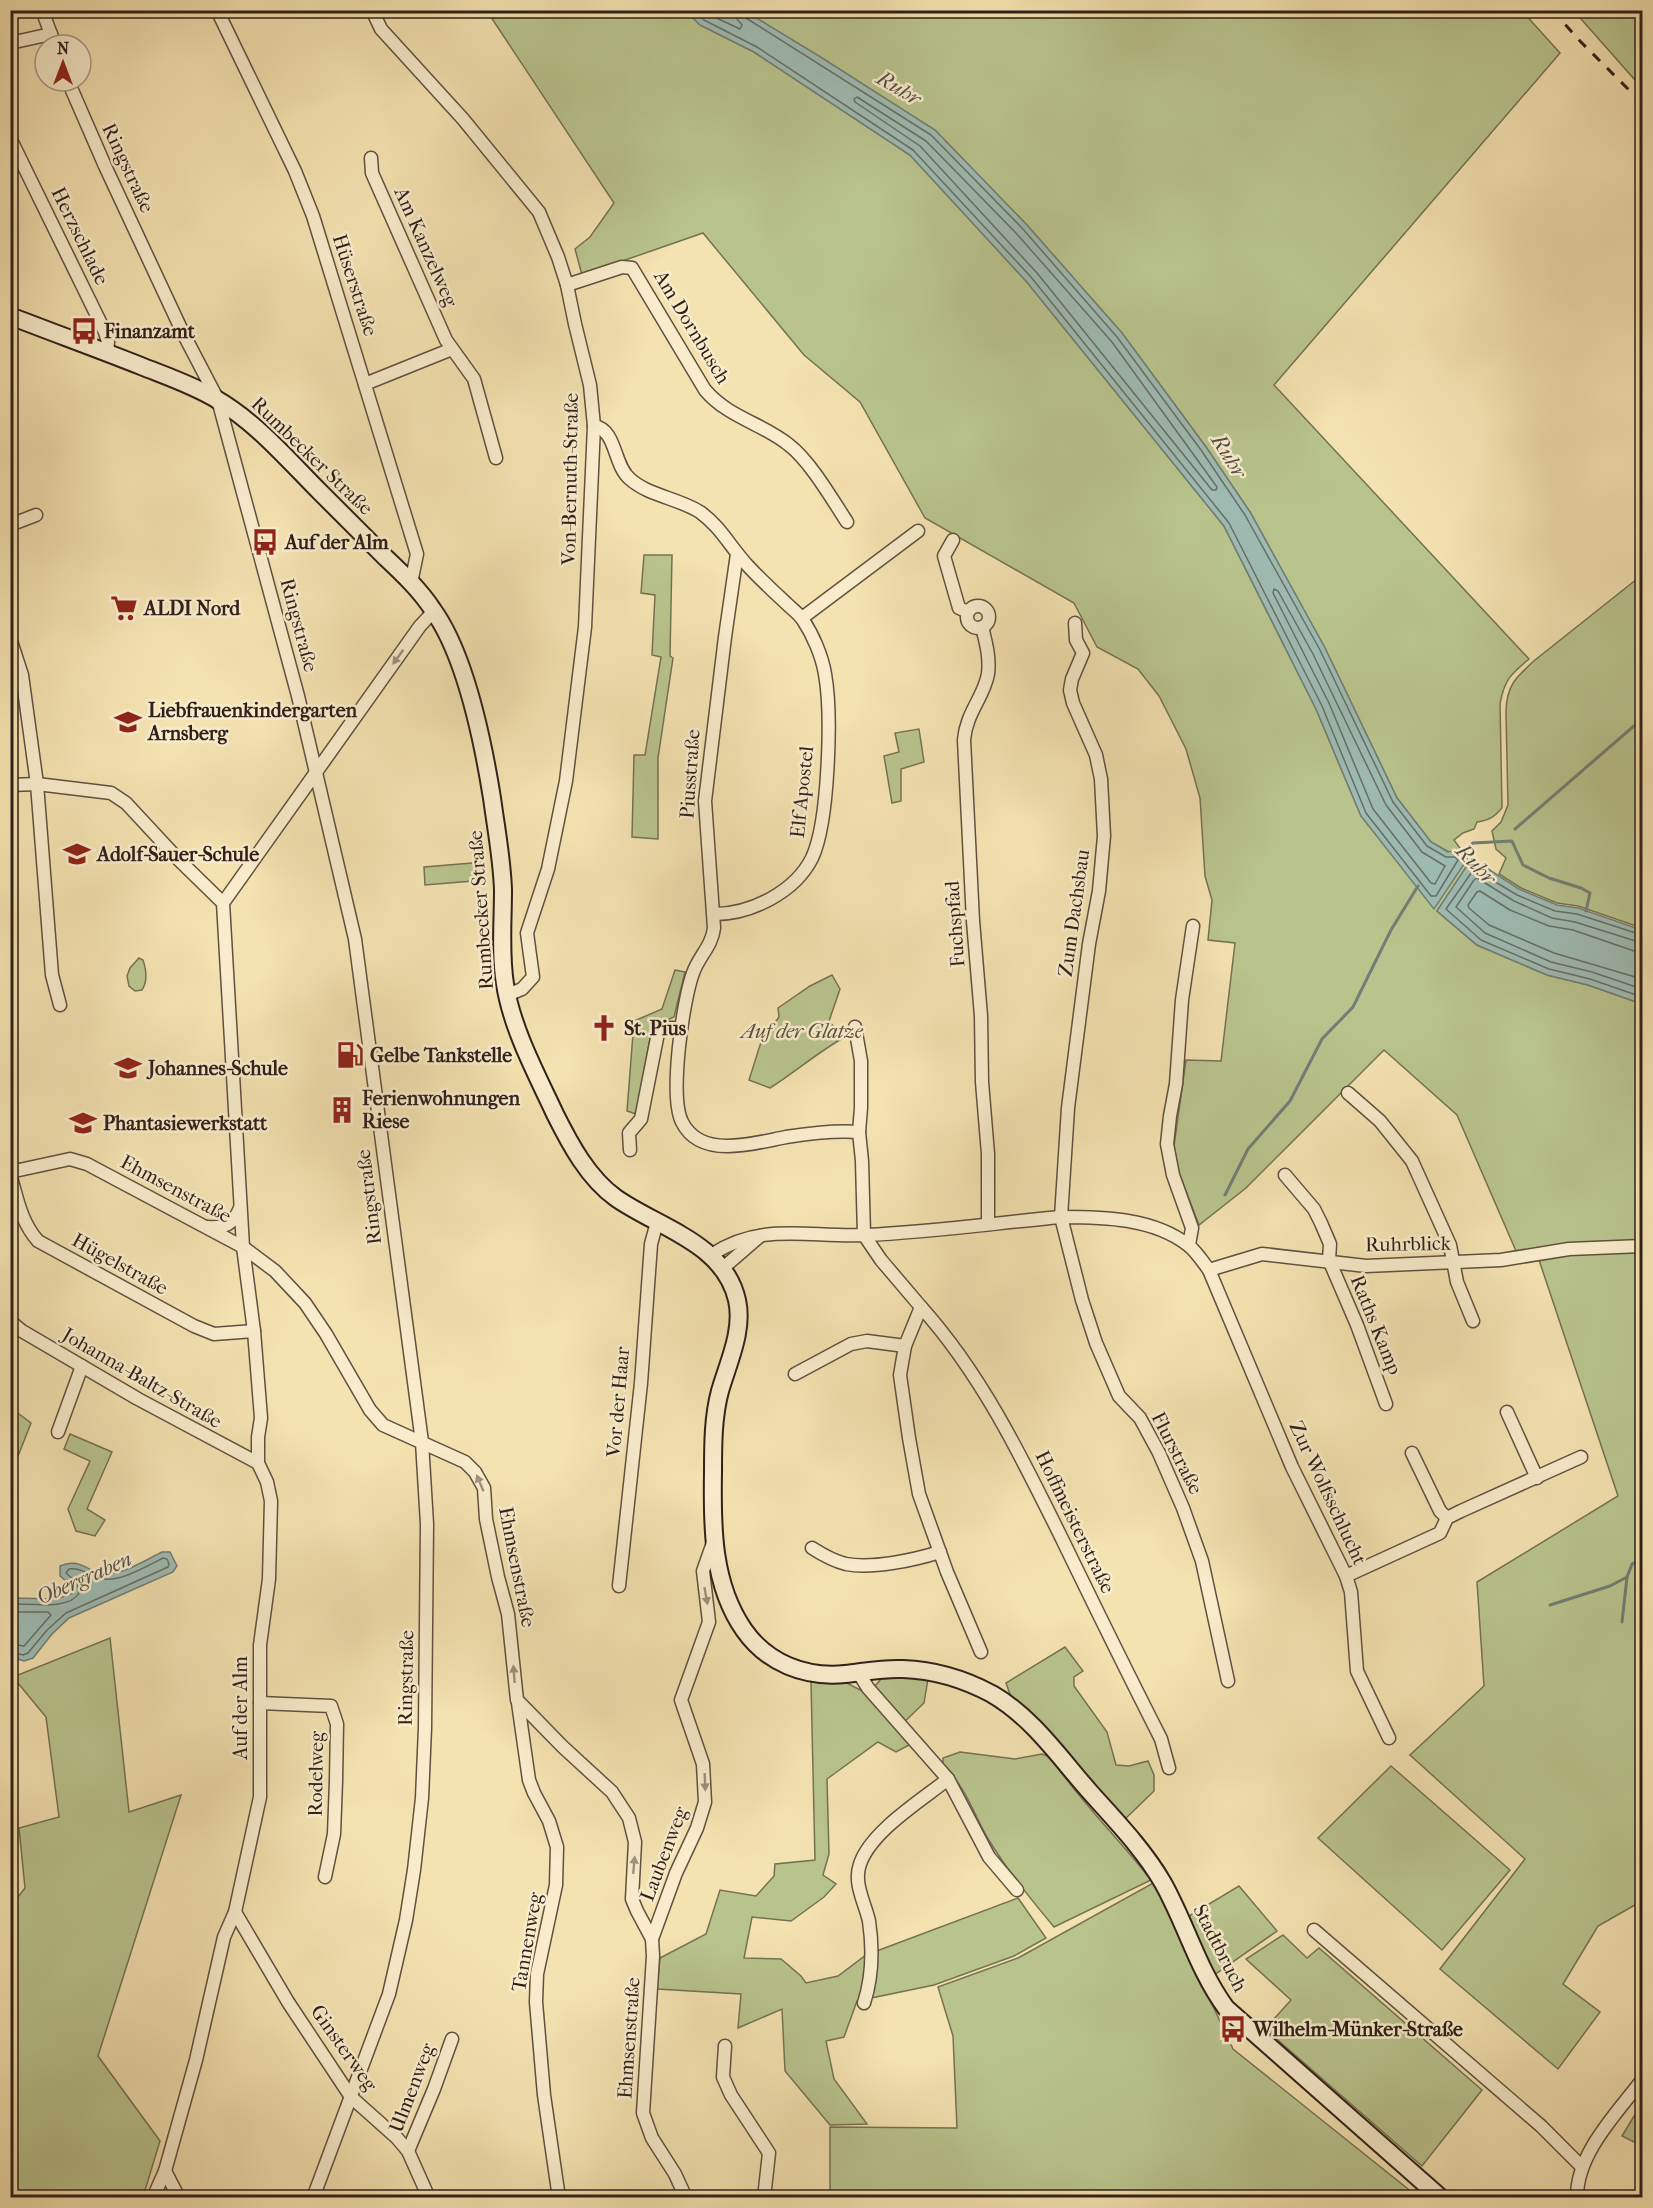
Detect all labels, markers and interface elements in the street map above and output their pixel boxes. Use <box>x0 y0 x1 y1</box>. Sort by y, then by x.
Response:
north arrow <box>33 33 93 93</box>
text: N <box>57 39 70 58</box>
water label: Ruhr <box>871 65 927 111</box>
street label: Ringstraße <box>97 120 159 216</box>
street label: Herzschlade <box>46 183 114 289</box>
street label: Am Kanzelweg <box>389 183 463 311</box>
street label: Hüserstraße <box>328 231 382 339</box>
street label: Am Dornbusch <box>649 265 735 389</box>
bus stop icon: Finanzamt <box>69 316 99 346</box>
place label: Finanzamt <box>103 320 196 343</box>
street label: Rumbecker Straße <box>246 392 378 520</box>
street label: Von-Bernuth-Straße <box>557 393 583 566</box>
water label: Ruhr <box>1205 428 1252 484</box>
bus stop icon: Auf der Alm <box>250 527 280 557</box>
place label: Auf der Alm <box>283 531 389 554</box>
street label: Ringstraße <box>275 576 323 674</box>
supermarket icon: ALDI Nord <box>109 593 139 623</box>
place label: ALDI Nord <box>142 597 241 620</box>
one-way arrow <box>392 648 404 664</box>
place label: Liebfrauenkindergarten Arnsberg <box>146 699 358 745</box>
school or university icon: Liebfrauenkindergarten Arnsberg <box>113 707 143 737</box>
street label: Piusstraße <box>675 728 705 820</box>
street label: Elf Apostel <box>786 744 818 839</box>
street label: Rumbecker Straße <box>464 829 498 991</box>
water label: Ruhr <box>1450 837 1502 890</box>
school or university icon: Adolf-Sauer-Schule <box>62 839 92 869</box>
place label: Adolf-Sauer-Schule <box>95 843 259 866</box>
street label: Zum Dachsbau <box>1054 847 1094 978</box>
street label: Fuchspfad <box>940 879 969 968</box>
church icon: St. Pius <box>589 1013 619 1043</box>
place label: St. Pius <box>624 1017 687 1040</box>
park label: Auf der Glatze <box>738 1020 864 1043</box>
fuel station icon: Gelbe Tankstelle <box>335 1040 365 1070</box>
place label: Gelbe Tankstelle <box>370 1044 512 1067</box>
school or university icon: Johannes-Schule <box>113 1053 143 1083</box>
place label: Johannes-Schule <box>146 1057 288 1080</box>
place label: Ferienwohnungen Riese <box>361 1087 520 1133</box>
building icon: Ferienwohnungen Riese <box>327 1095 357 1125</box>
school or university icon: Phantasiewerkstatt <box>68 1108 98 1138</box>
place label: Phantasiewerkstatt <box>103 1112 268 1135</box>
street label: Ringstraße <box>352 1148 386 1246</box>
street label: Ehmsenstraße <box>117 1150 235 1228</box>
street label: Hügelstraße <box>68 1228 172 1300</box>
street label: Ruhrblick <box>1365 1232 1452 1256</box>
street label: Raths Kamp <box>1346 1272 1406 1378</box>
street label: Johanna-Baltz-Straße <box>57 1322 226 1433</box>
street label: Vor der Haar <box>602 1345 634 1459</box>
street label: Flurstraße <box>1146 1408 1208 1498</box>
street label: Zur Wolfsschlucht <box>1285 1417 1371 1569</box>
street label: Hoffmeisterstraße <box>1030 1447 1120 1597</box>
one-way arrow <box>475 1474 485 1492</box>
street label: Ehmsenstraße <box>494 1505 540 1629</box>
water label: Obergraben <box>33 1546 135 1610</box>
one-way arrow <box>702 1586 711 1605</box>
street label: Ringstraße <box>394 1630 418 1726</box>
street label: Auf der Alm <box>229 1656 252 1761</box>
one-way arrow <box>509 1665 519 1684</box>
street label: Rodelweg <box>304 1731 328 1817</box>
one-way arrow <box>700 1772 710 1791</box>
street label: Laubenweg <box>635 1803 693 1904</box>
one-way arrow <box>630 1855 639 1874</box>
street label: Tannenweg <box>507 1890 547 1993</box>
street label: Stadtbruch <box>1188 1901 1252 1996</box>
street label: Ehmsenstraße <box>613 1976 645 2100</box>
street label: Ginsterweg <box>306 2001 382 2096</box>
bus stop icon: Wilhelm-Münker-Straße <box>1218 2014 1248 2044</box>
place label: Wilhelm-Münker-Straße <box>1252 2018 1463 2041</box>
street label: Ulmenweg <box>384 2040 440 2136</box>

